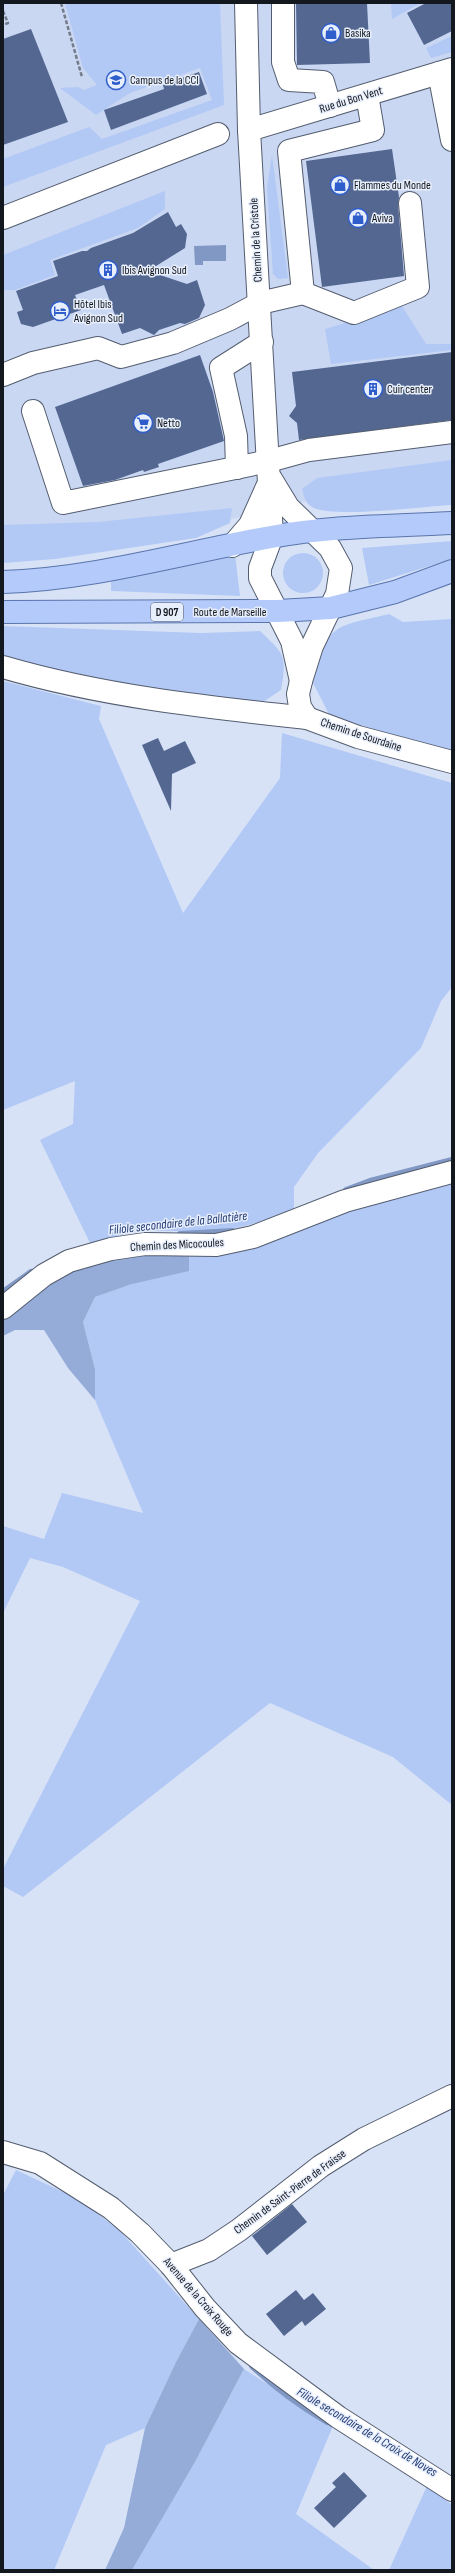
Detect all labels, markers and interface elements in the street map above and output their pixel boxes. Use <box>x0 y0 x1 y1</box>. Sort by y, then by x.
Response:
shop icon: Basika <box>320 22 342 44</box>
place label: Basika <box>345 26 371 41</box>
school or university icon: Campus de la CCI <box>105 69 127 91</box>
place label: Campus de la CCI <box>130 73 199 88</box>
street label: Rue du Bon Vent <box>318 83 385 117</box>
shop icon: Flammes du Monde <box>329 174 351 196</box>
place label: Flammes du Monde <box>354 178 431 193</box>
street label: Chemin de la Cristole <box>246 197 266 283</box>
shop icon: Aviva <box>347 207 369 229</box>
place label: Aviva <box>371 211 393 226</box>
building icon: Ibis Avignon Sud <box>97 259 119 281</box>
place label: Ibis Avignon Sud <box>122 263 187 278</box>
place label: Hôtel Ibis Avignon Sud <box>73 297 123 326</box>
hotel icon: Hôtel Ibis Avignon Sud <box>49 300 71 322</box>
building icon: Cuir center <box>362 378 384 400</box>
place label: Cuir center <box>387 382 433 397</box>
supermarket icon: Netto <box>132 412 154 434</box>
place label: Netto <box>157 416 180 431</box>
road number: D 907 <box>151 603 183 621</box>
street label: Route de Marseille <box>193 605 267 620</box>
street label: Chemin de Sourdaine <box>318 715 404 755</box>
water label: Filiole secondaire de la Ballatière <box>108 1208 248 1238</box>
street label: Chemin des Micocoules <box>130 1235 224 1255</box>
street label: Chemin de Saint-Pierre de Fraisse <box>231 2146 349 2238</box>
street label: Avenue de la Croix Rouge <box>159 2254 236 2340</box>
water label: Filiole secondaire de la Croix de Noves <box>294 2384 440 2481</box>

